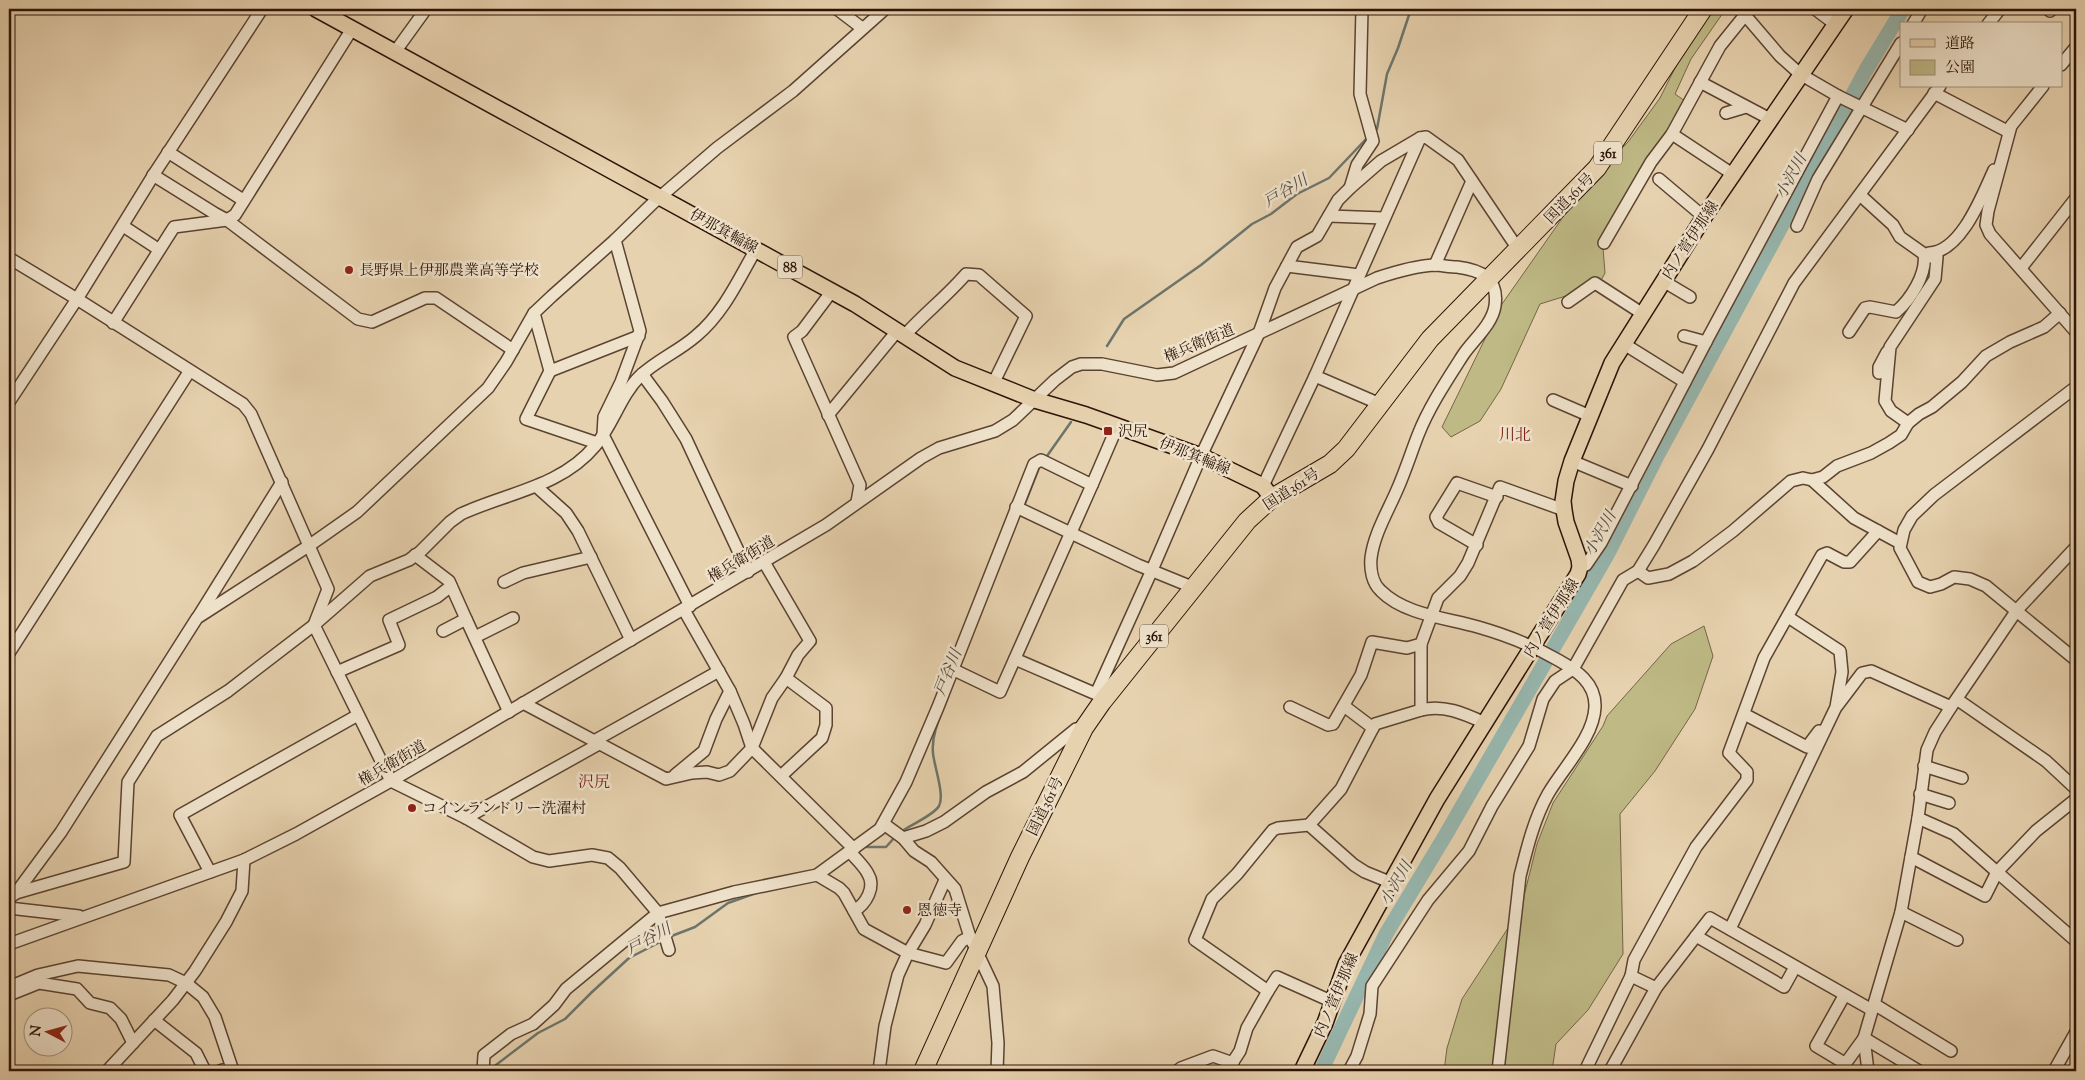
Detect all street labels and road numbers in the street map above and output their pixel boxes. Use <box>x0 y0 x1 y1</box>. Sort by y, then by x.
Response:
road number: 361 <box>1594 142 1622 164</box>
street label: 国道361号 <box>1541 169 1600 229</box>
street label: 内ノ萱伊那線 <box>1658 197 1725 284</box>
street label: 伊那箕輪線 <box>685 205 761 260</box>
road number: 88 <box>778 256 802 278</box>
street label: 権兵衛街道 <box>1161 320 1238 369</box>
street label: 伊那箕輪線 <box>1156 434 1233 481</box>
street label: 国道361号 <box>1260 464 1324 516</box>
street label: 権兵衛街道 <box>704 532 779 589</box>
street label: 内ノ萱伊那線 <box>1520 575 1585 663</box>
road number: 361 <box>1140 624 1168 648</box>
street label: 権兵衛街道 <box>355 736 430 792</box>
street label: 国道361号 <box>1023 774 1070 840</box>
street label: 内ノ萱伊那線 <box>1310 950 1365 1041</box>

